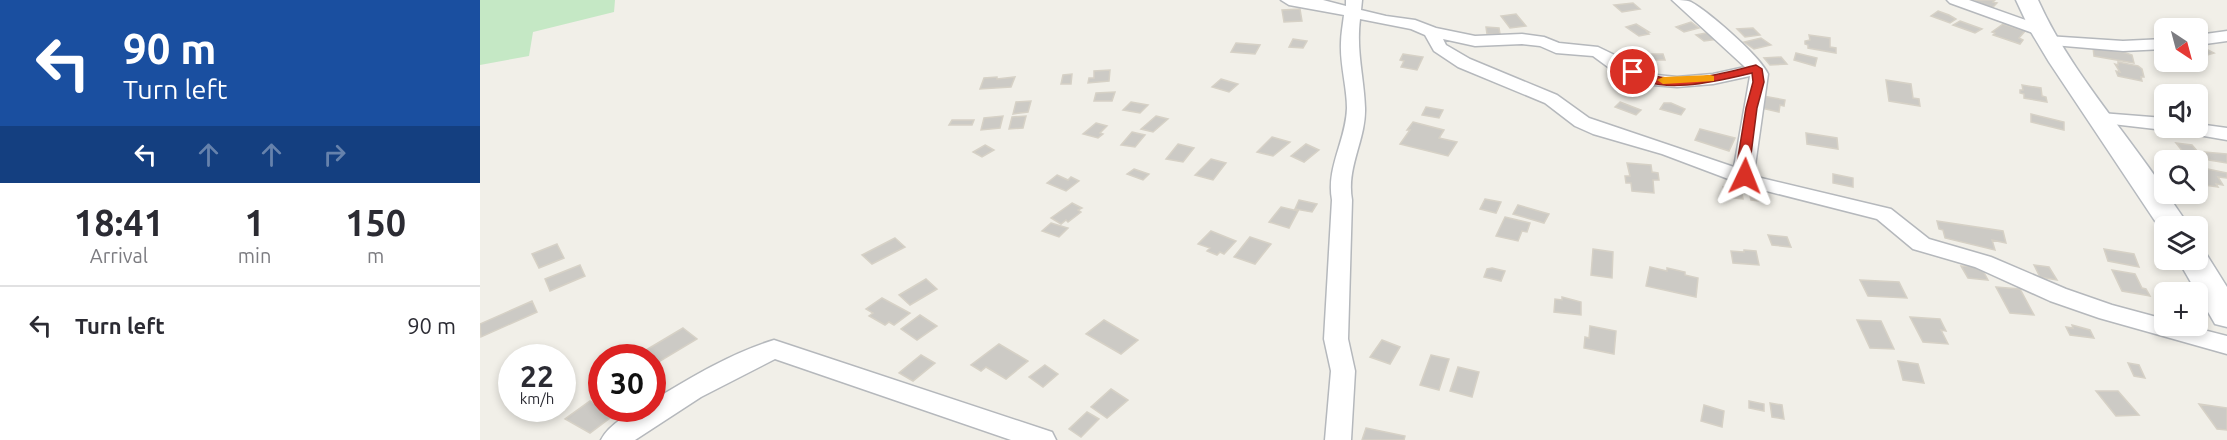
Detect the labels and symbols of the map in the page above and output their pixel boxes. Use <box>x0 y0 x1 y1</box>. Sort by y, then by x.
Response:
north arrow <box>2154 18 2208 72</box>
pin <box>1607 46 1658 97</box>
position arrow <box>1713 144 1777 208</box>
speed limit sign: 30 <box>588 344 666 422</box>

